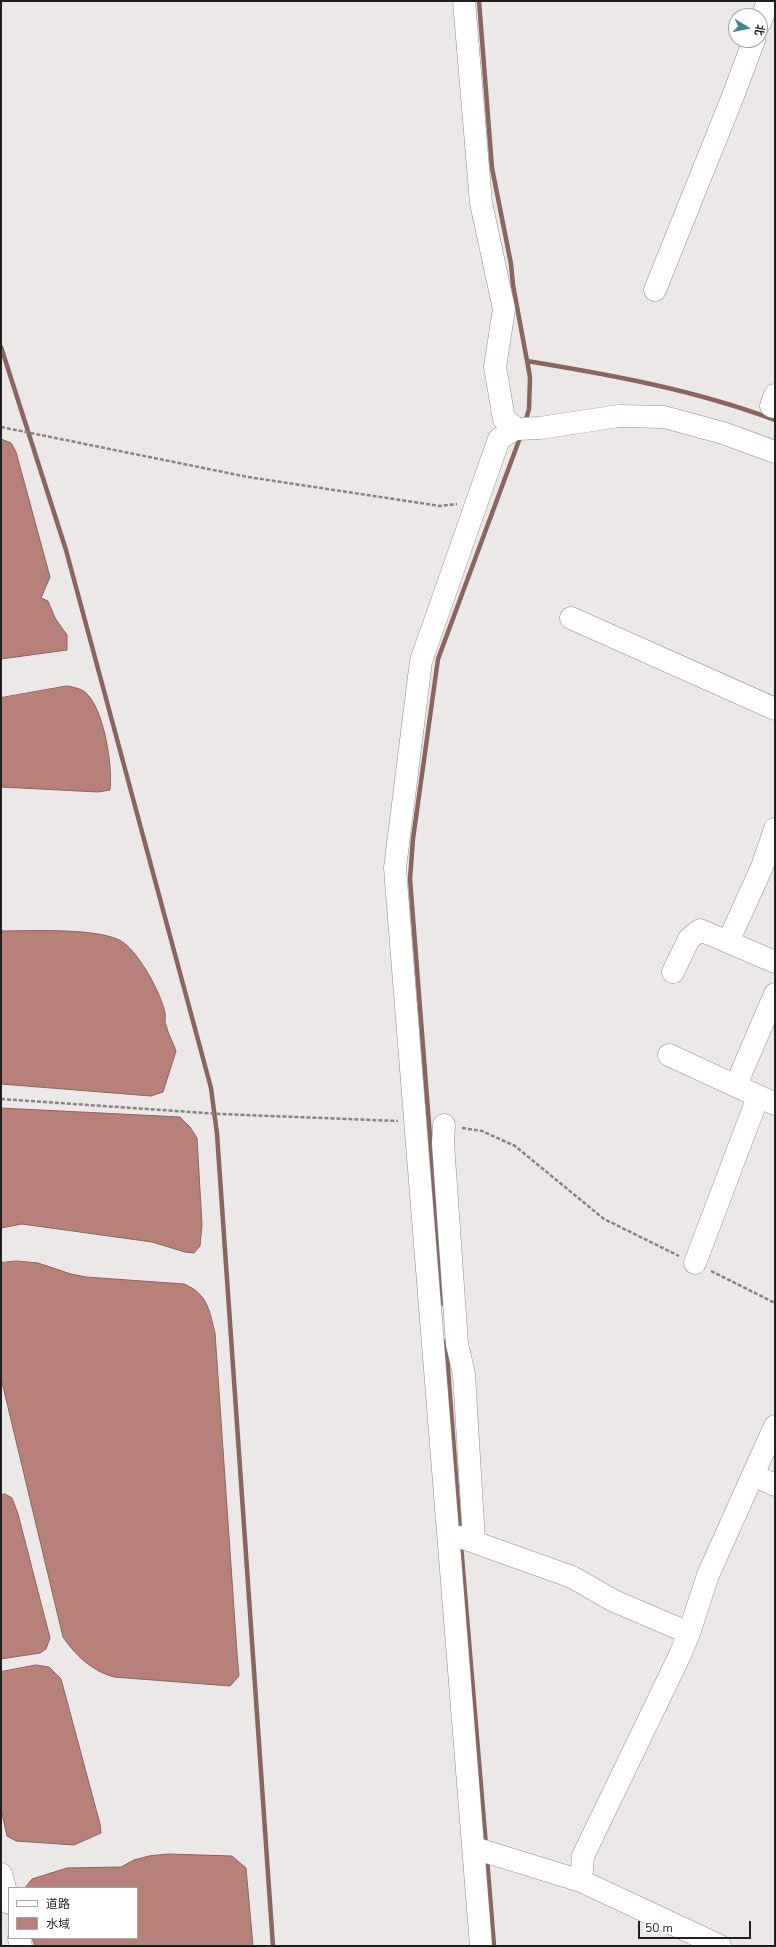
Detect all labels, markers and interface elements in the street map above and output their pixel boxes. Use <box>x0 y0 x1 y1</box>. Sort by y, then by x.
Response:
north arrow <box>728 8 768 48</box>
text: 北 <box>751 23 768 37</box>
legend <box>8 1887 138 1939</box>
text: 道路 <box>46 1896 70 1912</box>
scale bar <box>640 1913 753 1939</box>
text: 水域 <box>46 1916 70 1932</box>
text: 50 m <box>645 1920 673 1936</box>

